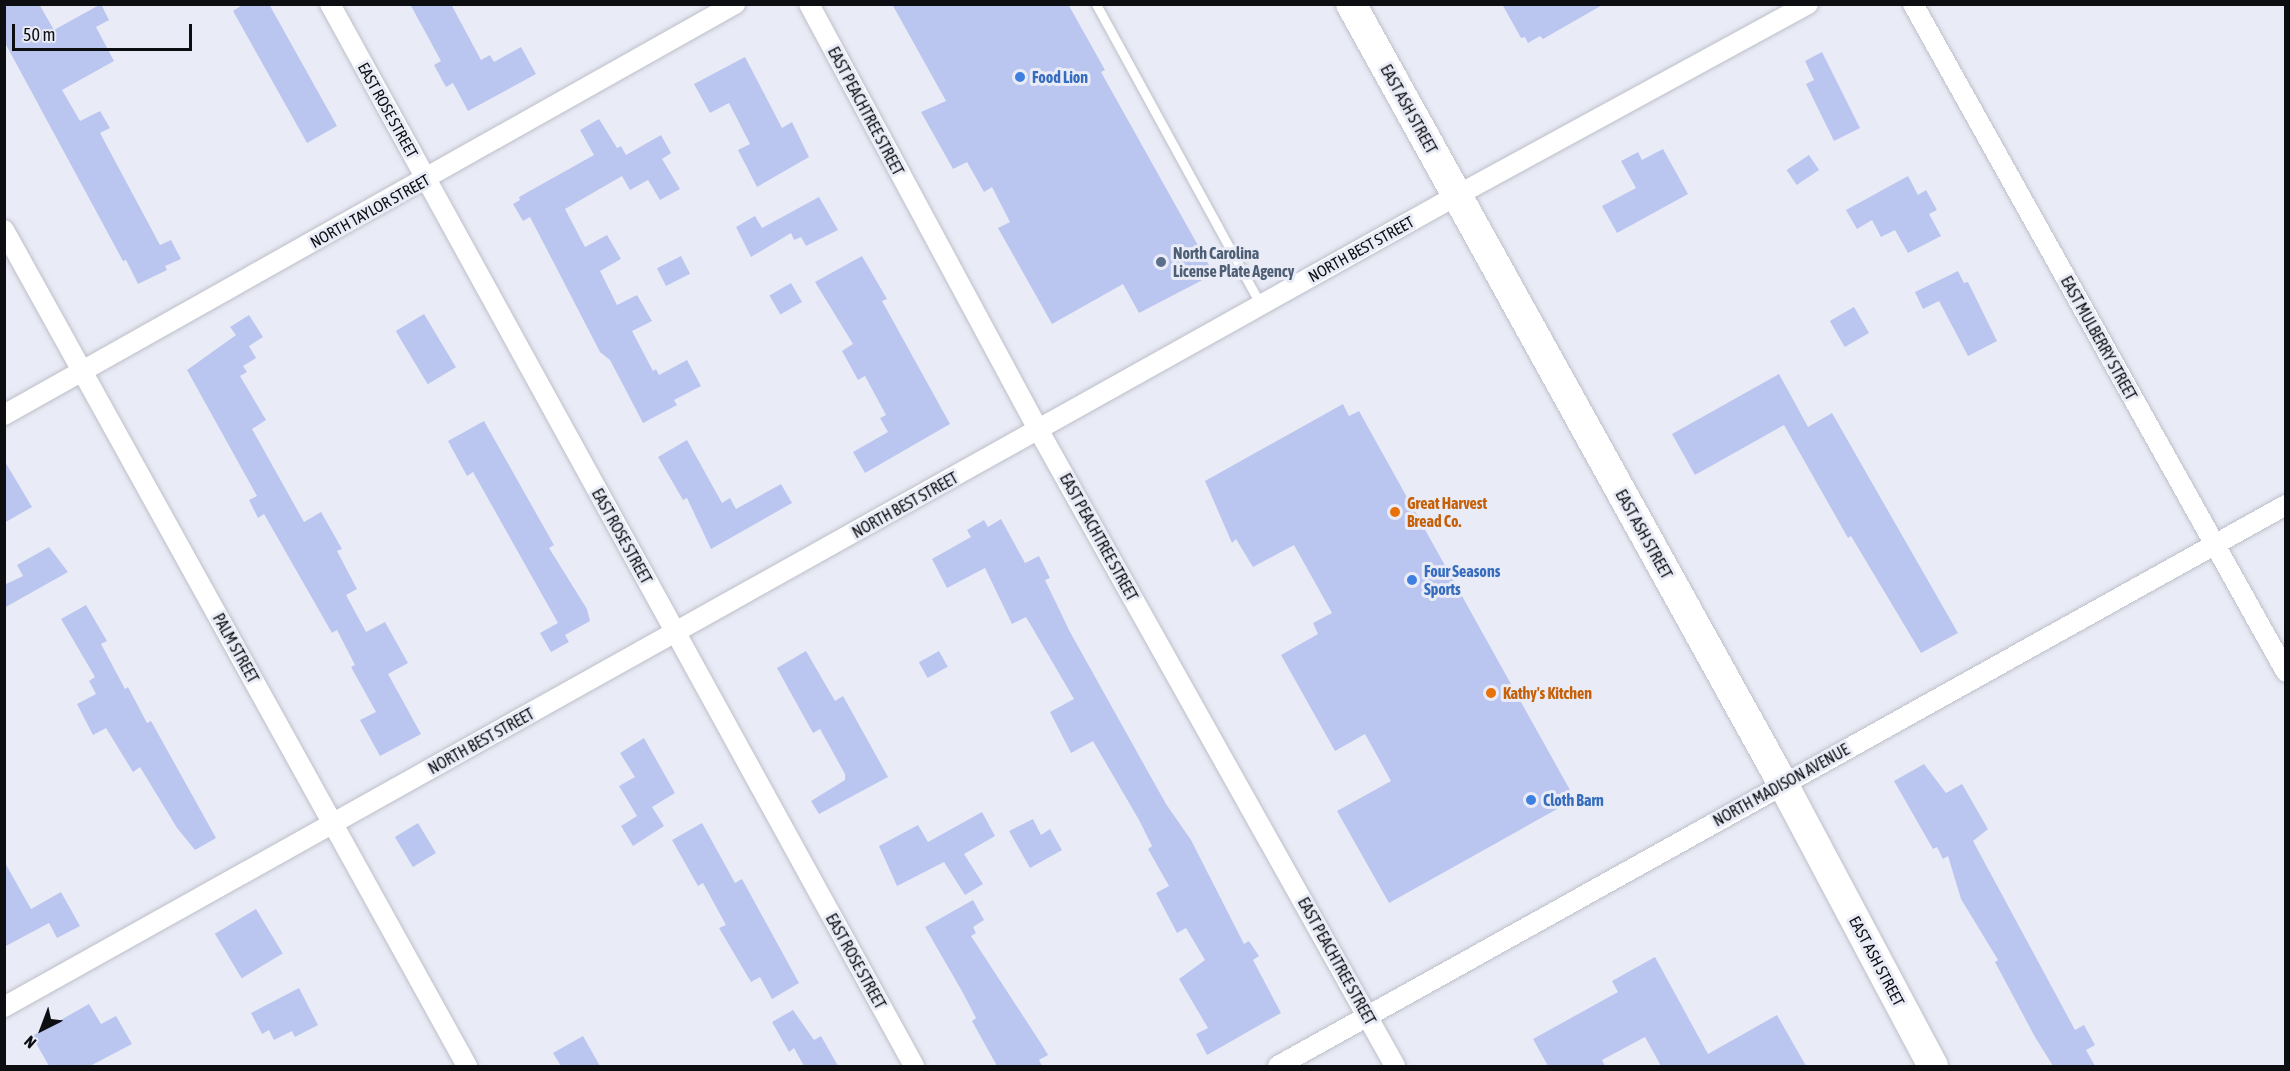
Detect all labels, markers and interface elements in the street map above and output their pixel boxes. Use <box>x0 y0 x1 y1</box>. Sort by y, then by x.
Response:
scale bar <box>15 12 195 50</box>
text: 50 m <box>23 24 55 45</box>
street label: EAST PEACHTREE STREET <box>824 43 908 179</box>
street label: EAST ROSE STREET <box>354 59 422 161</box>
street label: EAST ASH STREET <box>1377 61 1441 157</box>
place label: Food Lion <box>1032 67 1088 87</box>
marker: Food Lion <box>1013 70 1027 84</box>
street label: NORTH TAYLOR STREET <box>307 170 433 252</box>
street label: NORTH BEST STREET <box>1305 212 1417 286</box>
place label: North Carolina License Plate Agency <box>1173 243 1294 281</box>
marker: North Carolina License Plate Agency <box>1154 255 1168 269</box>
street label: EAST MULBERRY STREET <box>2057 273 2141 403</box>
street label: NORTH BEST STREET <box>849 468 961 542</box>
street label: EAST PEACHTREE STREET <box>1056 470 1142 604</box>
street label: EAST ROSE STREET <box>588 485 656 587</box>
street label: EAST ASH STREET <box>1612 486 1676 582</box>
place label: Great Harvest Bread Co. <box>1407 493 1487 531</box>
marker: Great Harvest Bread Co. <box>1388 505 1402 519</box>
place label: Four Seasons Sports <box>1424 561 1500 599</box>
marker: Four Seasons Sports <box>1405 573 1419 587</box>
street label: PALM STREET <box>209 610 263 686</box>
place label: Kathy's Kitchen <box>1503 683 1592 703</box>
marker: Kathy's Kitchen <box>1484 686 1498 700</box>
street label: NORTH BEST STREET <box>425 704 537 778</box>
street label: NORTH MADISON AVENUE <box>1710 740 1852 830</box>
place label: Cloth Barn <box>1543 790 1604 810</box>
marker: Cloth Barn <box>1524 793 1538 807</box>
street label: EAST PEACHTREE STREET <box>1294 894 1380 1028</box>
street label: EAST ROSE STREET <box>822 910 890 1012</box>
street label: EAST ASH STREET <box>1845 913 1909 1009</box>
north arrow <box>12 999 72 1059</box>
text: N <box>20 1033 39 1052</box>

